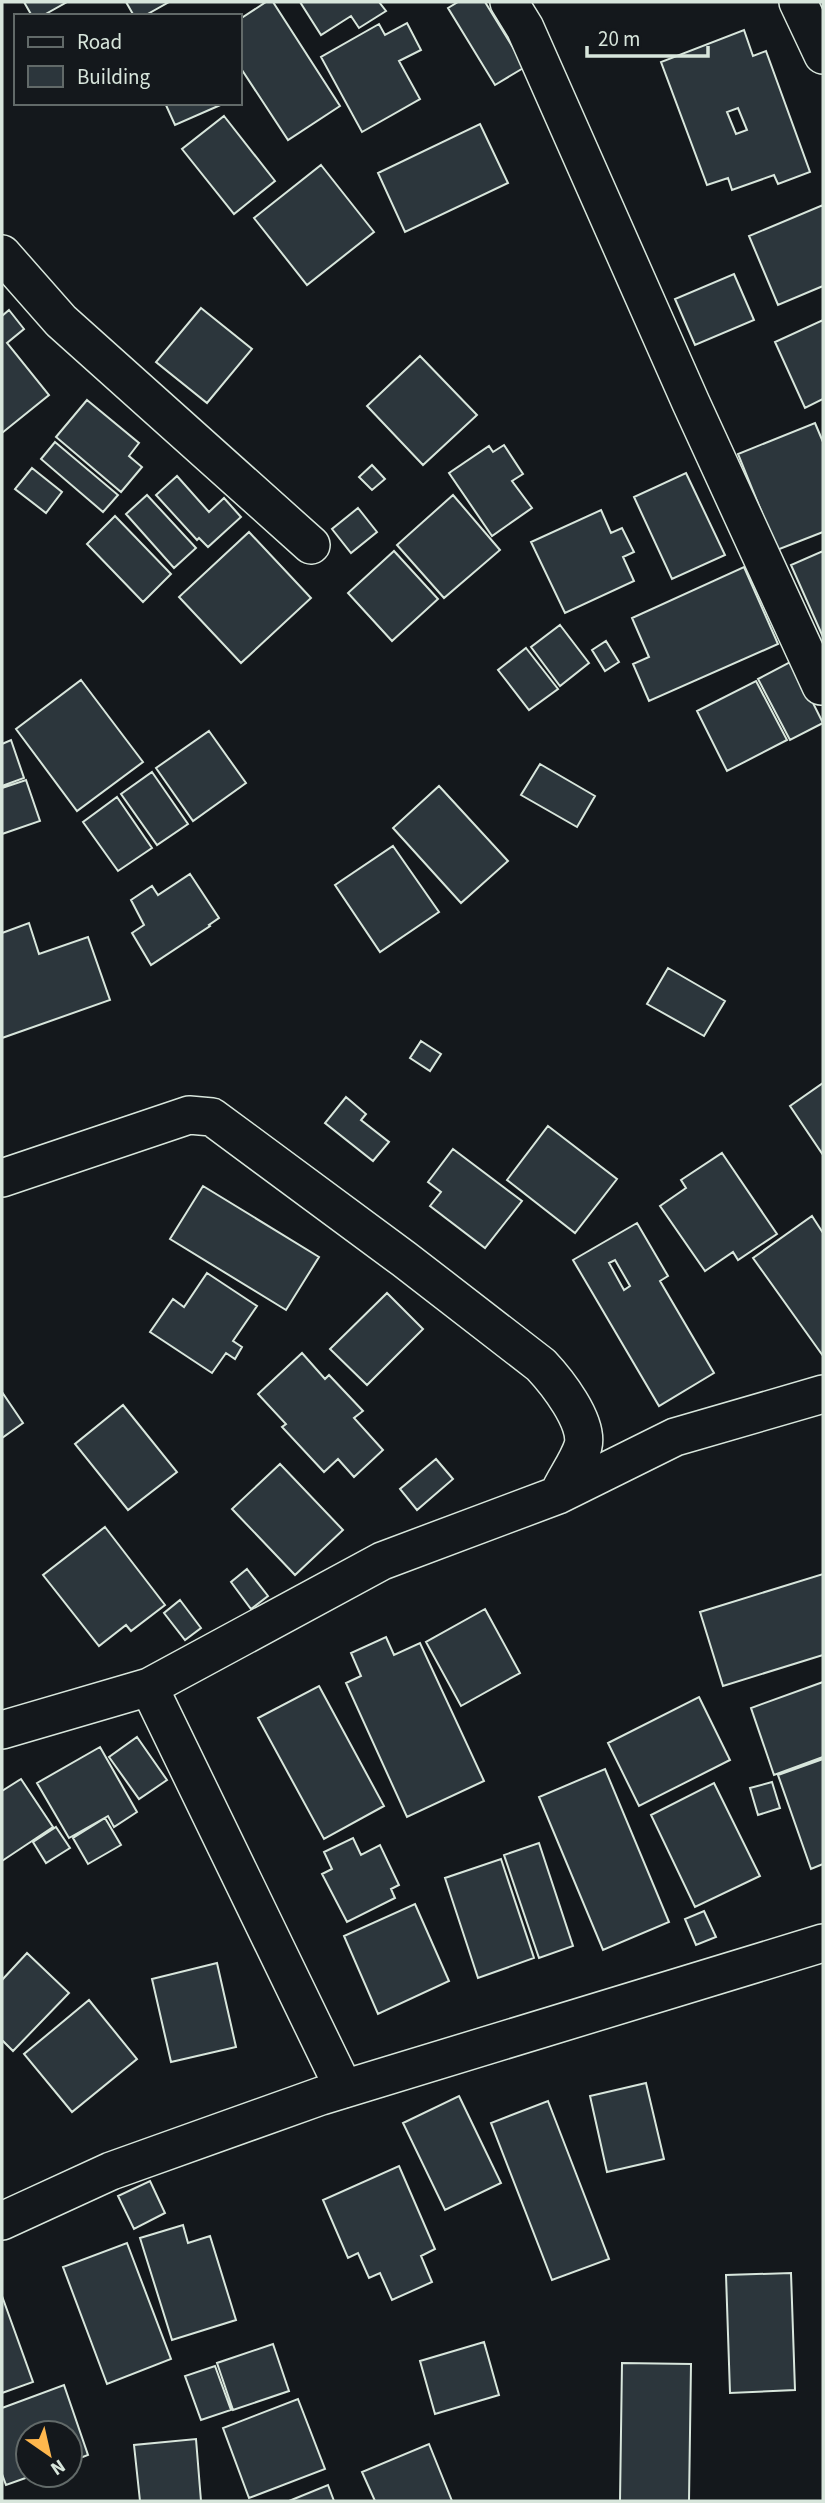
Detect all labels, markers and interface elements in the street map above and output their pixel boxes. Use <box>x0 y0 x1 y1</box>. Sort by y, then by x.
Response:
legend <box>14 14 242 105</box>
scale bar <box>587 14 708 58</box>
text: 20 m <box>598 24 640 54</box>
text: Road <box>77 27 122 57</box>
text: Building <box>77 62 151 92</box>
north arrow <box>14 2419 84 2489</box>
text: N <box>45 2452 70 2482</box>

